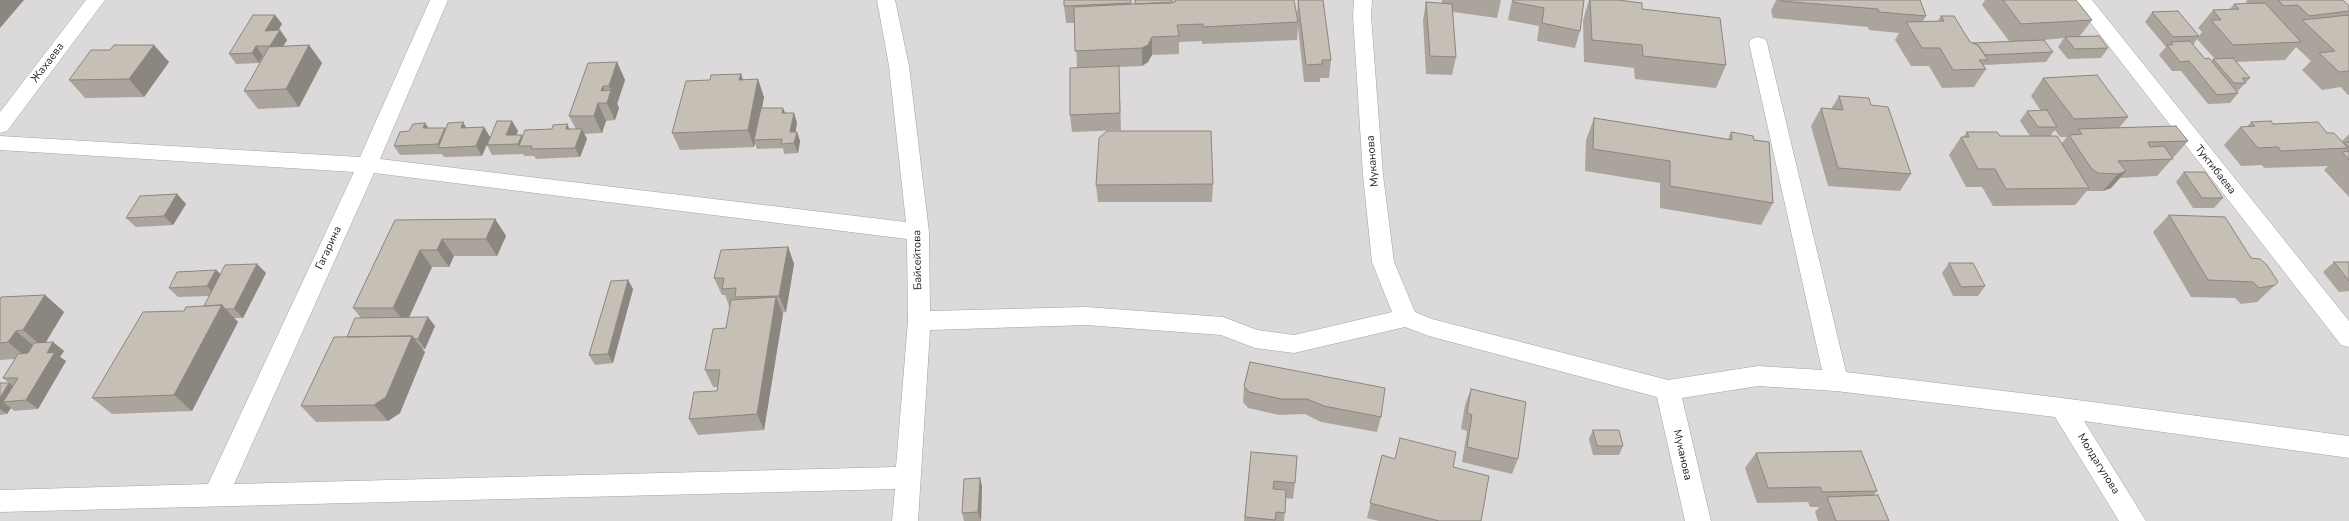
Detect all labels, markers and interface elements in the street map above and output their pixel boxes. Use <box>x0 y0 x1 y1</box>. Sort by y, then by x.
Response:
street label: Жахаева <box>29 41 67 85</box>
street label: Муканова <box>1364 135 1382 187</box>
street label: Туктибаева <box>2192 143 2238 197</box>
street label: Гагарина <box>313 224 345 272</box>
street label: Байсейтова <box>911 230 925 290</box>
street label: Муканова <box>1670 428 1694 482</box>
street label: Молдагулова <box>2074 431 2122 497</box>

